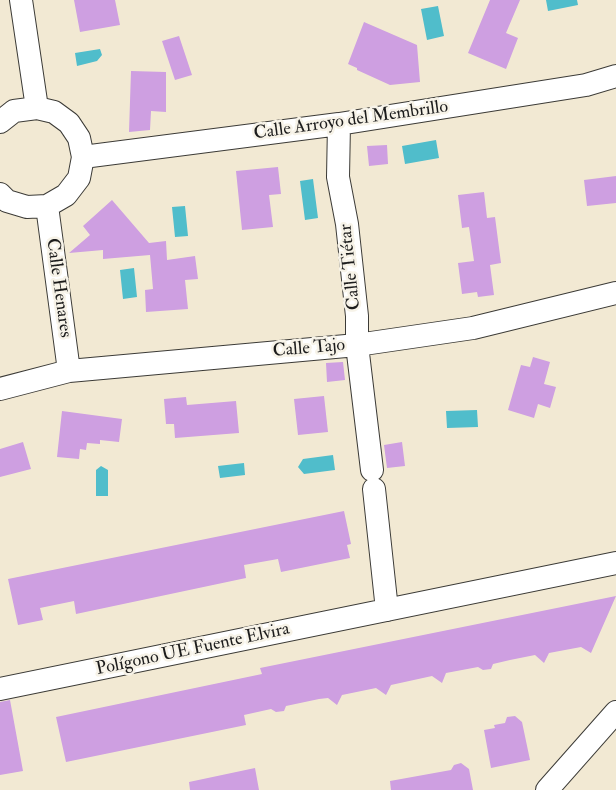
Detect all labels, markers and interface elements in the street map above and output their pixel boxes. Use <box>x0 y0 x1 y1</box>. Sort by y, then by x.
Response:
street label: Calle Arroyo del Membrillo <box>252 97 450 145</box>
street label: Calle Tiétar <box>336 223 366 311</box>
street label: Calle Henares <box>40 237 76 339</box>
street label: Calle Tajo <box>272 335 346 363</box>
street label: Polígono UE Fuente Elvira <box>94 619 292 681</box>

